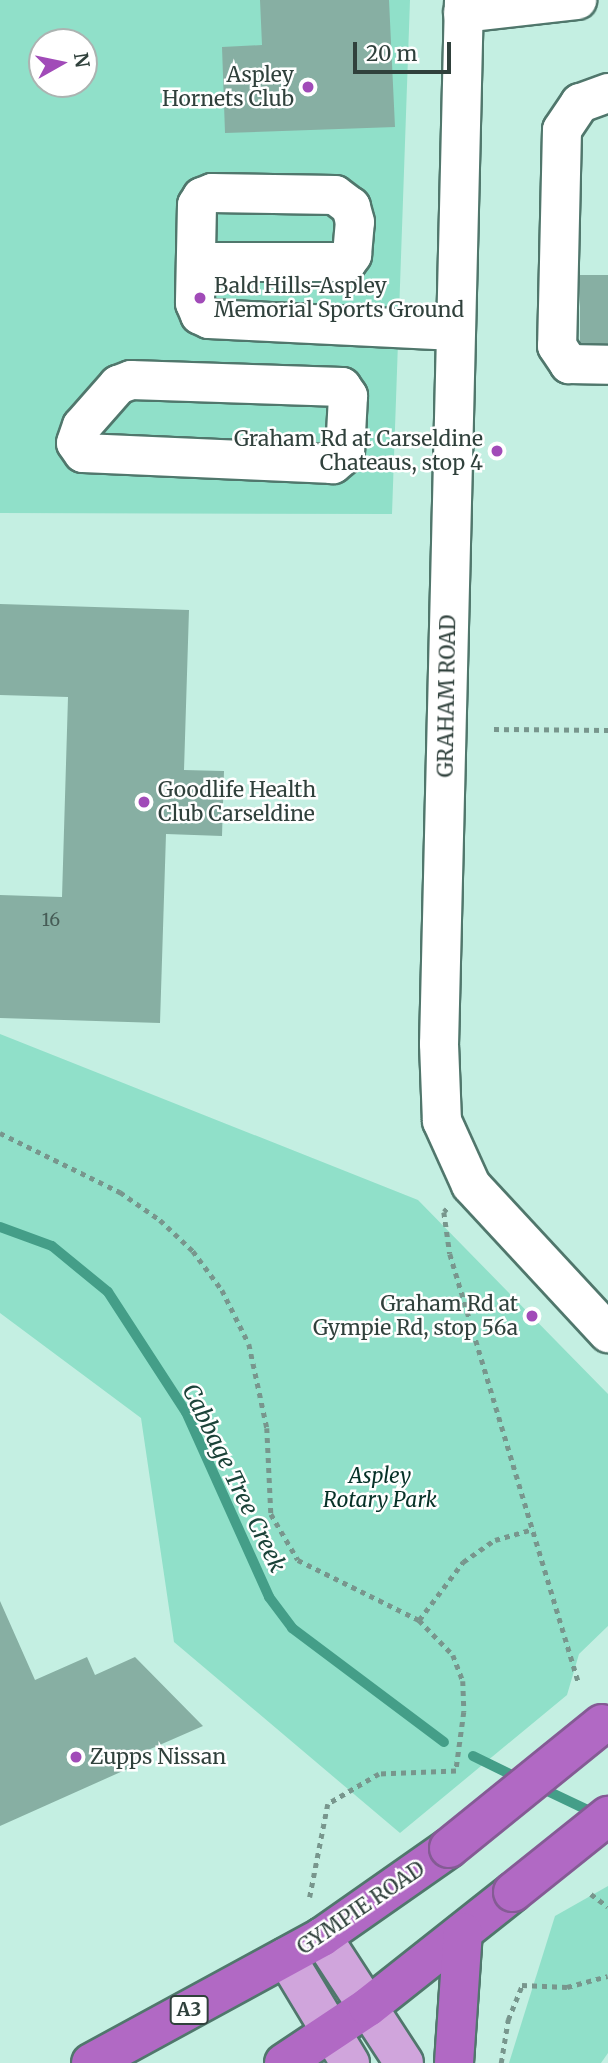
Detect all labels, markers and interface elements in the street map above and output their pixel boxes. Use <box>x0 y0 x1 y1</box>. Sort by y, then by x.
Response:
north arrow <box>28 28 98 98</box>
scale bar <box>356 28 454 72</box>
text: 20 m <box>366 40 417 67</box>
text: N <box>69 51 95 69</box>
place label: Aspley Hornets Club <box>162 62 294 112</box>
marker: Aspley Hornets Club <box>300 79 316 95</box>
place label: Bald Hills-Aspley Memorial Sports Ground <box>214 273 464 323</box>
marker: Bald Hills-Aspley Memorial Sports Ground <box>192 290 208 306</box>
place label: Graham Rd at Carseldine Chateaus, stop 4 <box>234 426 483 476</box>
marker: Graham Rd at Carseldine Chateaus, stop 4 <box>489 443 505 459</box>
street label: GRAHAM ROAD <box>433 614 461 778</box>
place label: Goodlife Health Club Carseldine <box>158 777 316 827</box>
marker: Goodlife Health Club Carseldine <box>136 794 152 810</box>
house number: 16 <box>42 909 60 931</box>
place label: Graham Rd at Gympie Rd, stop 56a <box>313 1291 518 1341</box>
marker: Graham Rd at Gympie Rd, stop 56a <box>524 1308 540 1324</box>
water label: Cabbage Tree Creek <box>176 1379 292 1577</box>
park label: Aspley Rotary Park <box>323 1463 437 1513</box>
place label: Zupps Nissan <box>90 1744 226 1770</box>
marker: Zupps Nissan <box>68 1749 84 1765</box>
street label: GYMPIE ROAD <box>292 1856 430 1960</box>
road number: A3 <box>168 1994 210 2026</box>

